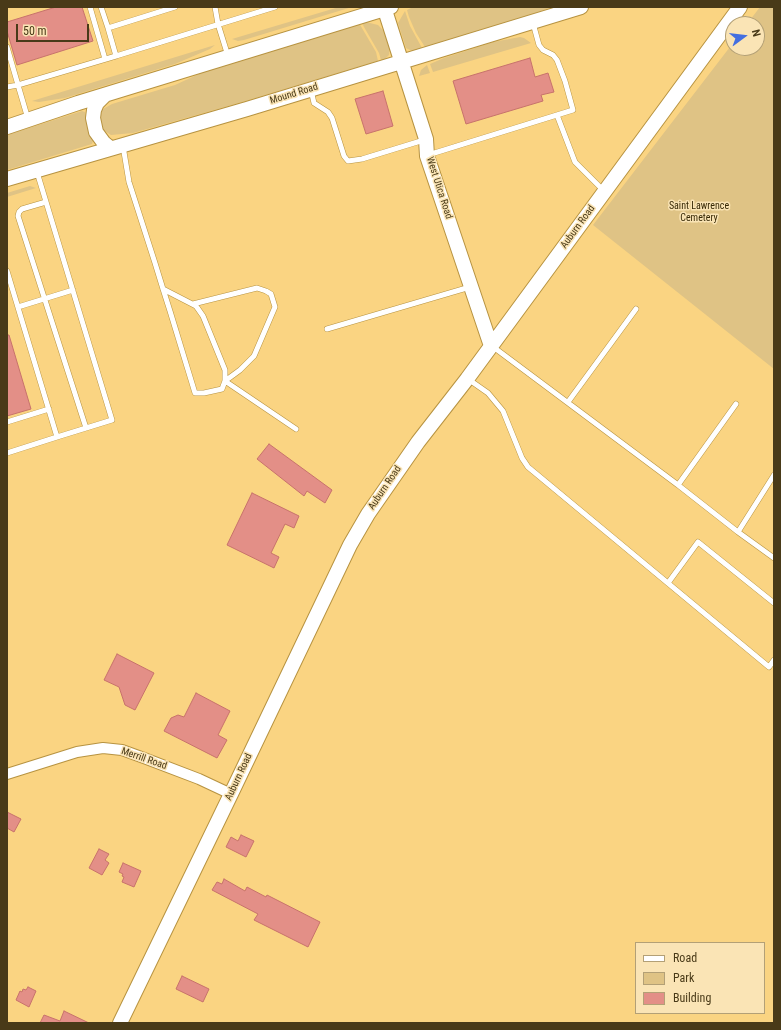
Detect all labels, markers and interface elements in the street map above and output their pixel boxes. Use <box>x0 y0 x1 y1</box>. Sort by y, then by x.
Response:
scale bar <box>18 16 91 42</box>
north arrow <box>725 16 765 56</box>
text: 50 m <box>23 24 47 38</box>
text: N <box>749 28 763 38</box>
street label: Mound Road <box>269 81 319 107</box>
street label: West Utica Road <box>423 155 455 221</box>
park label: Saint Lawrence Cemetery <box>669 200 729 224</box>
street label: Auburn Road <box>558 203 598 251</box>
street label: Auburn Road <box>366 464 404 512</box>
street label: Merrill Road <box>120 746 168 772</box>
street label: Auburn Road <box>223 752 255 802</box>
legend <box>635 942 765 1014</box>
text: Road <box>673 951 697 965</box>
text: Park <box>673 971 694 985</box>
text: Building <box>673 991 711 1005</box>

